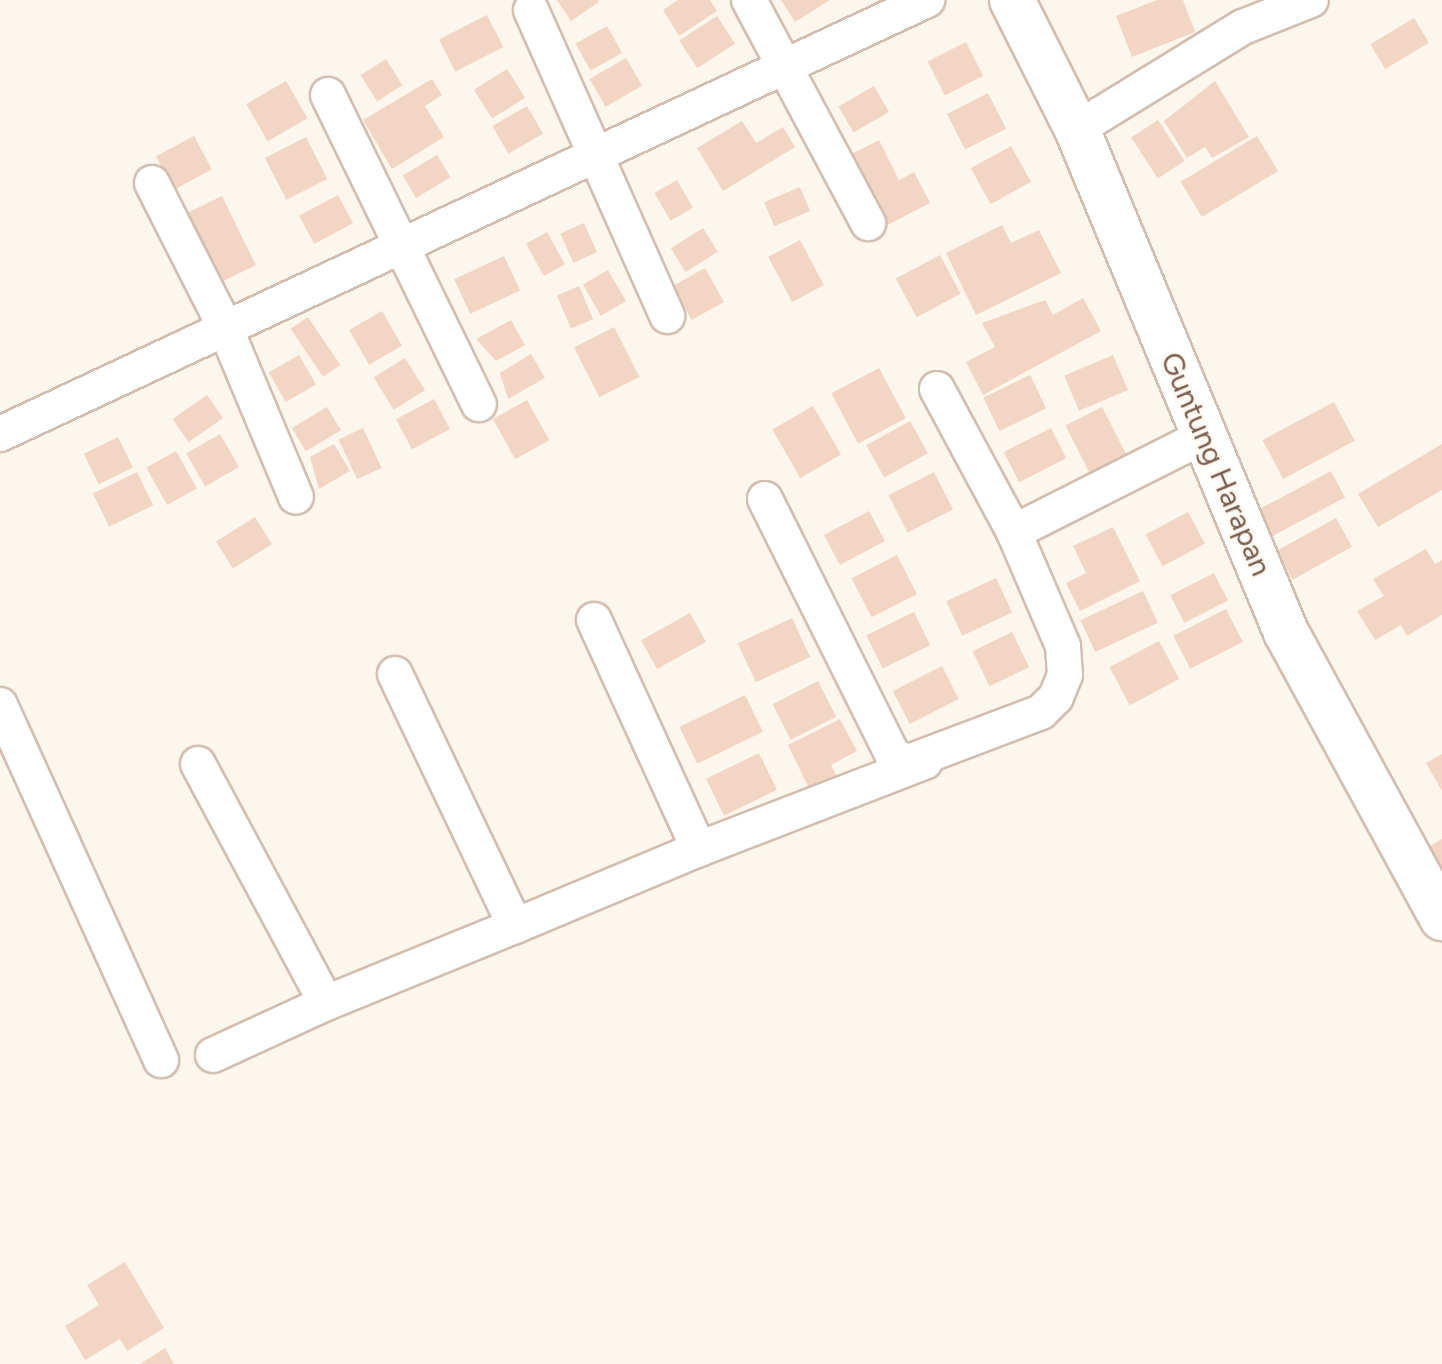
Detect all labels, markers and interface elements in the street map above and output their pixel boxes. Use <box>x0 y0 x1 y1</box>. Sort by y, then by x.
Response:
street label: Guntung Harapan <box>1153 347 1279 581</box>

